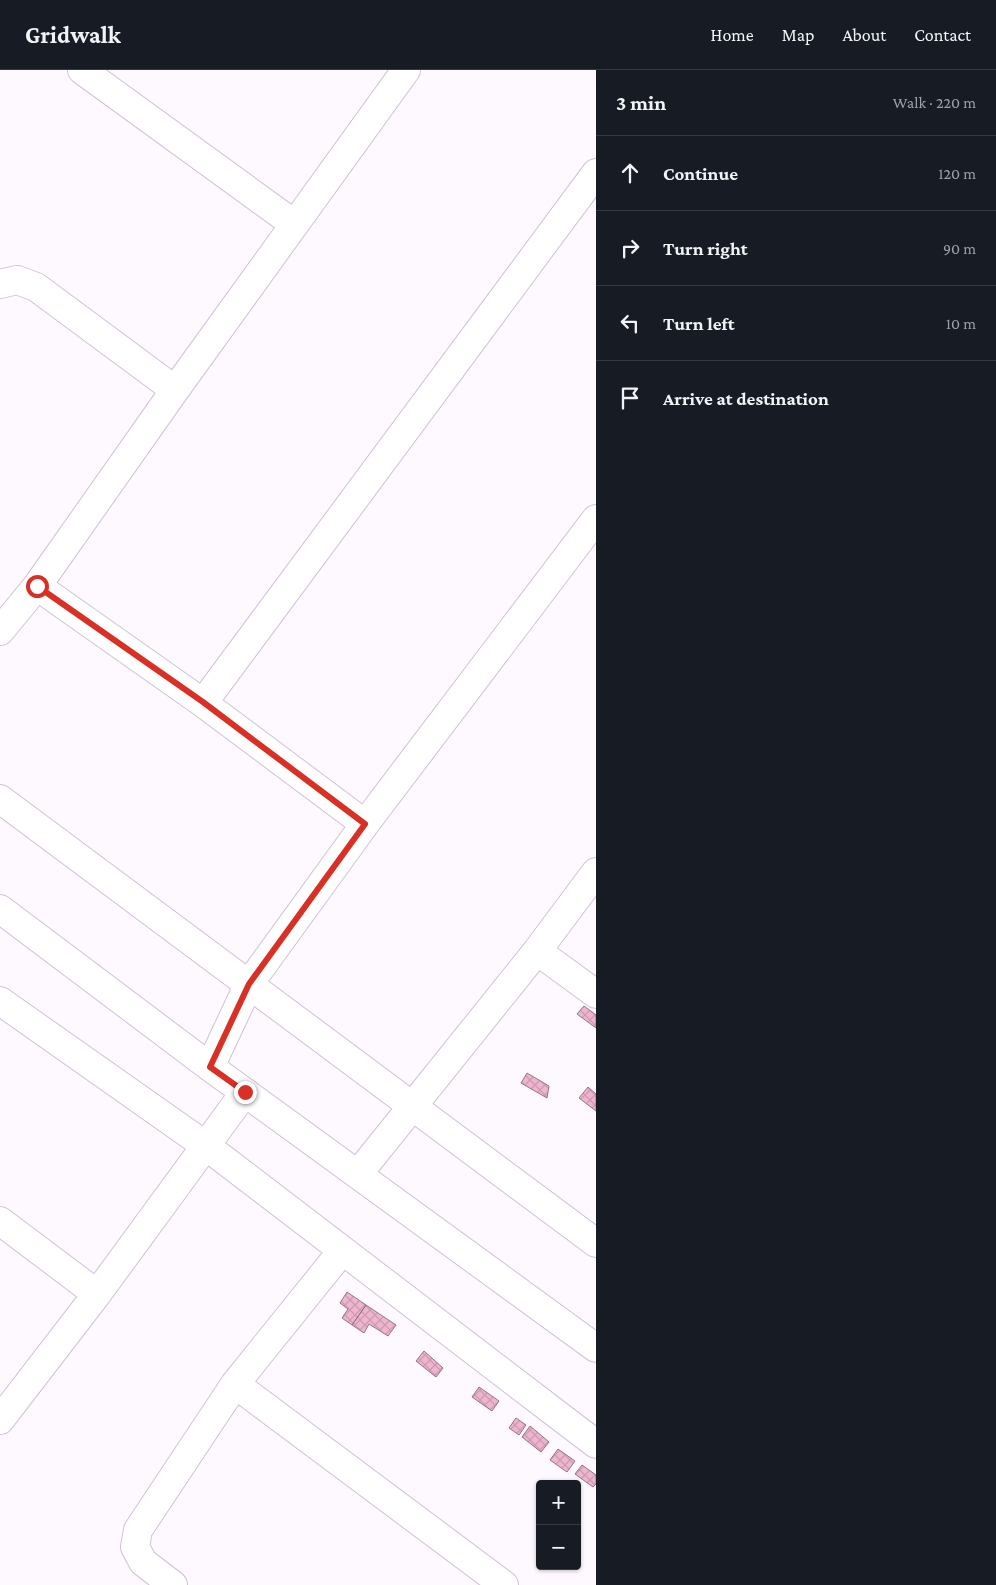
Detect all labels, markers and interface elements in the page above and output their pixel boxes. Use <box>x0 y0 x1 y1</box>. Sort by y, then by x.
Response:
text: Gridwalk <box>25 21 121 48</box>
text: Home <box>711 25 754 45</box>
text: Map <box>782 25 814 45</box>
text: About <box>842 25 886 45</box>
text: Contact <box>914 25 971 45</box>
text: 3 min <box>616 91 666 115</box>
text: Walk · 220 m <box>893 94 976 111</box>
icon: ahead <box>616 159 644 187</box>
text: Continue <box>663 163 738 184</box>
text: 120 m <box>938 165 976 182</box>
icon: right <box>616 234 644 262</box>
text: Turn right <box>663 238 748 259</box>
text: 90 m <box>943 240 976 257</box>
icon: left <box>616 309 644 337</box>
text: Turn left <box>663 313 735 334</box>
text: 10 m <box>946 315 976 332</box>
icon: arrive <box>616 384 644 412</box>
text: Arrive at destination <box>663 388 829 409</box>
route start <box>26 575 49 598</box>
route end <box>234 1081 257 1104</box>
map controls <box>536 1480 581 1570</box>
button: + <box>536 1480 581 1525</box>
button: − <box>536 1525 581 1570</box>

